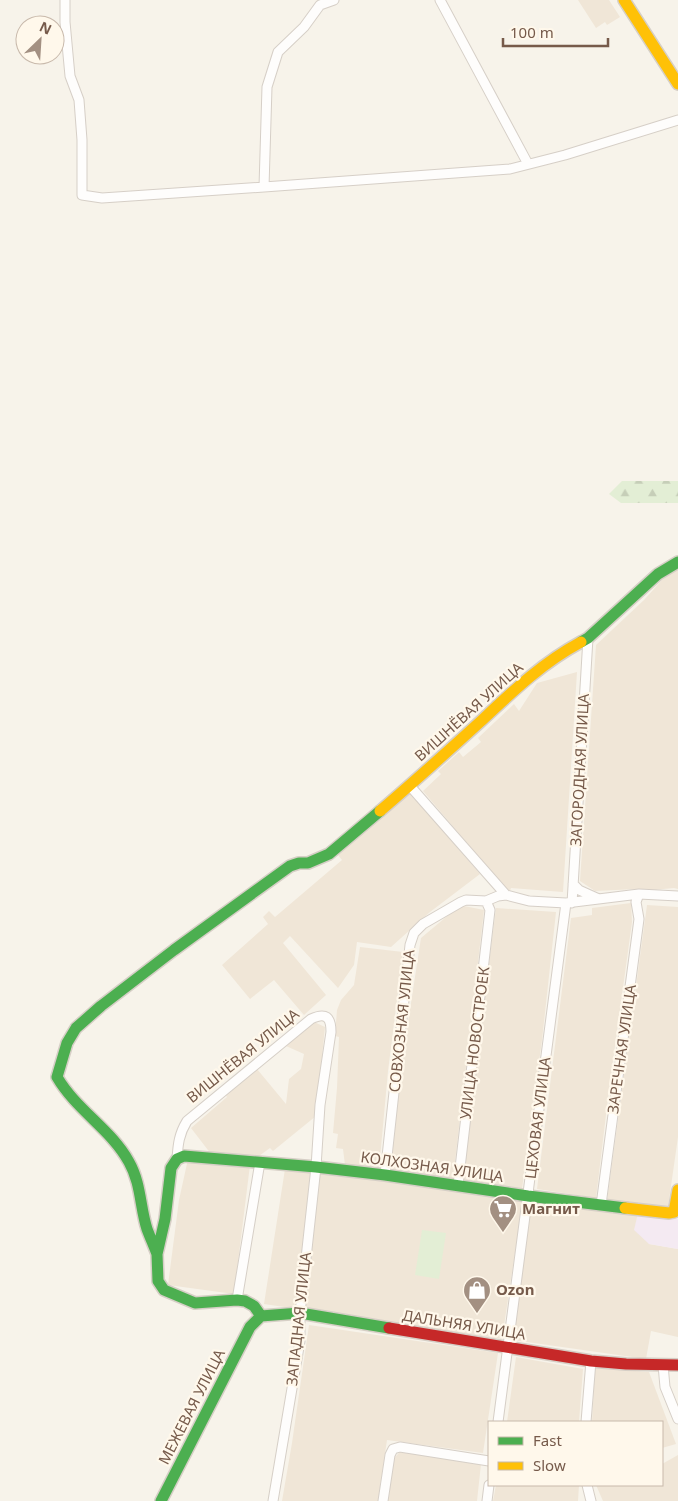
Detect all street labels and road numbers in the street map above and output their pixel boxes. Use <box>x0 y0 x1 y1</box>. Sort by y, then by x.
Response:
street label: ВИШНЁВАЯ УЛИЦА <box>410 657 527 765</box>
street label: ЗАГОРОДНАЯ УЛИЦА <box>565 693 593 847</box>
street label: СОВХОЗНАЯ УЛИЦА <box>384 948 418 1093</box>
street label: УЛИЦА НОВОСТРОЕК <box>455 965 493 1121</box>
street label: ЗАРЕЧНАЯ УЛИЦА <box>602 983 640 1115</box>
street label: ВИШНЁВАЯ УЛИЦА <box>182 1003 303 1107</box>
street label: ЦЕХОВАЯ УЛИЦА <box>520 1055 554 1180</box>
street label: КОЛХОЗНАЯ УЛИЦА <box>360 1146 505 1186</box>
street label: ЗАПАДНАЯ УЛИЦА <box>281 1251 315 1387</box>
street label: ДАЛЬНЯЯ УЛИЦА <box>401 1304 528 1344</box>
street label: МЕЖЕВАЯ УЛИЦА <box>153 1345 229 1468</box>

